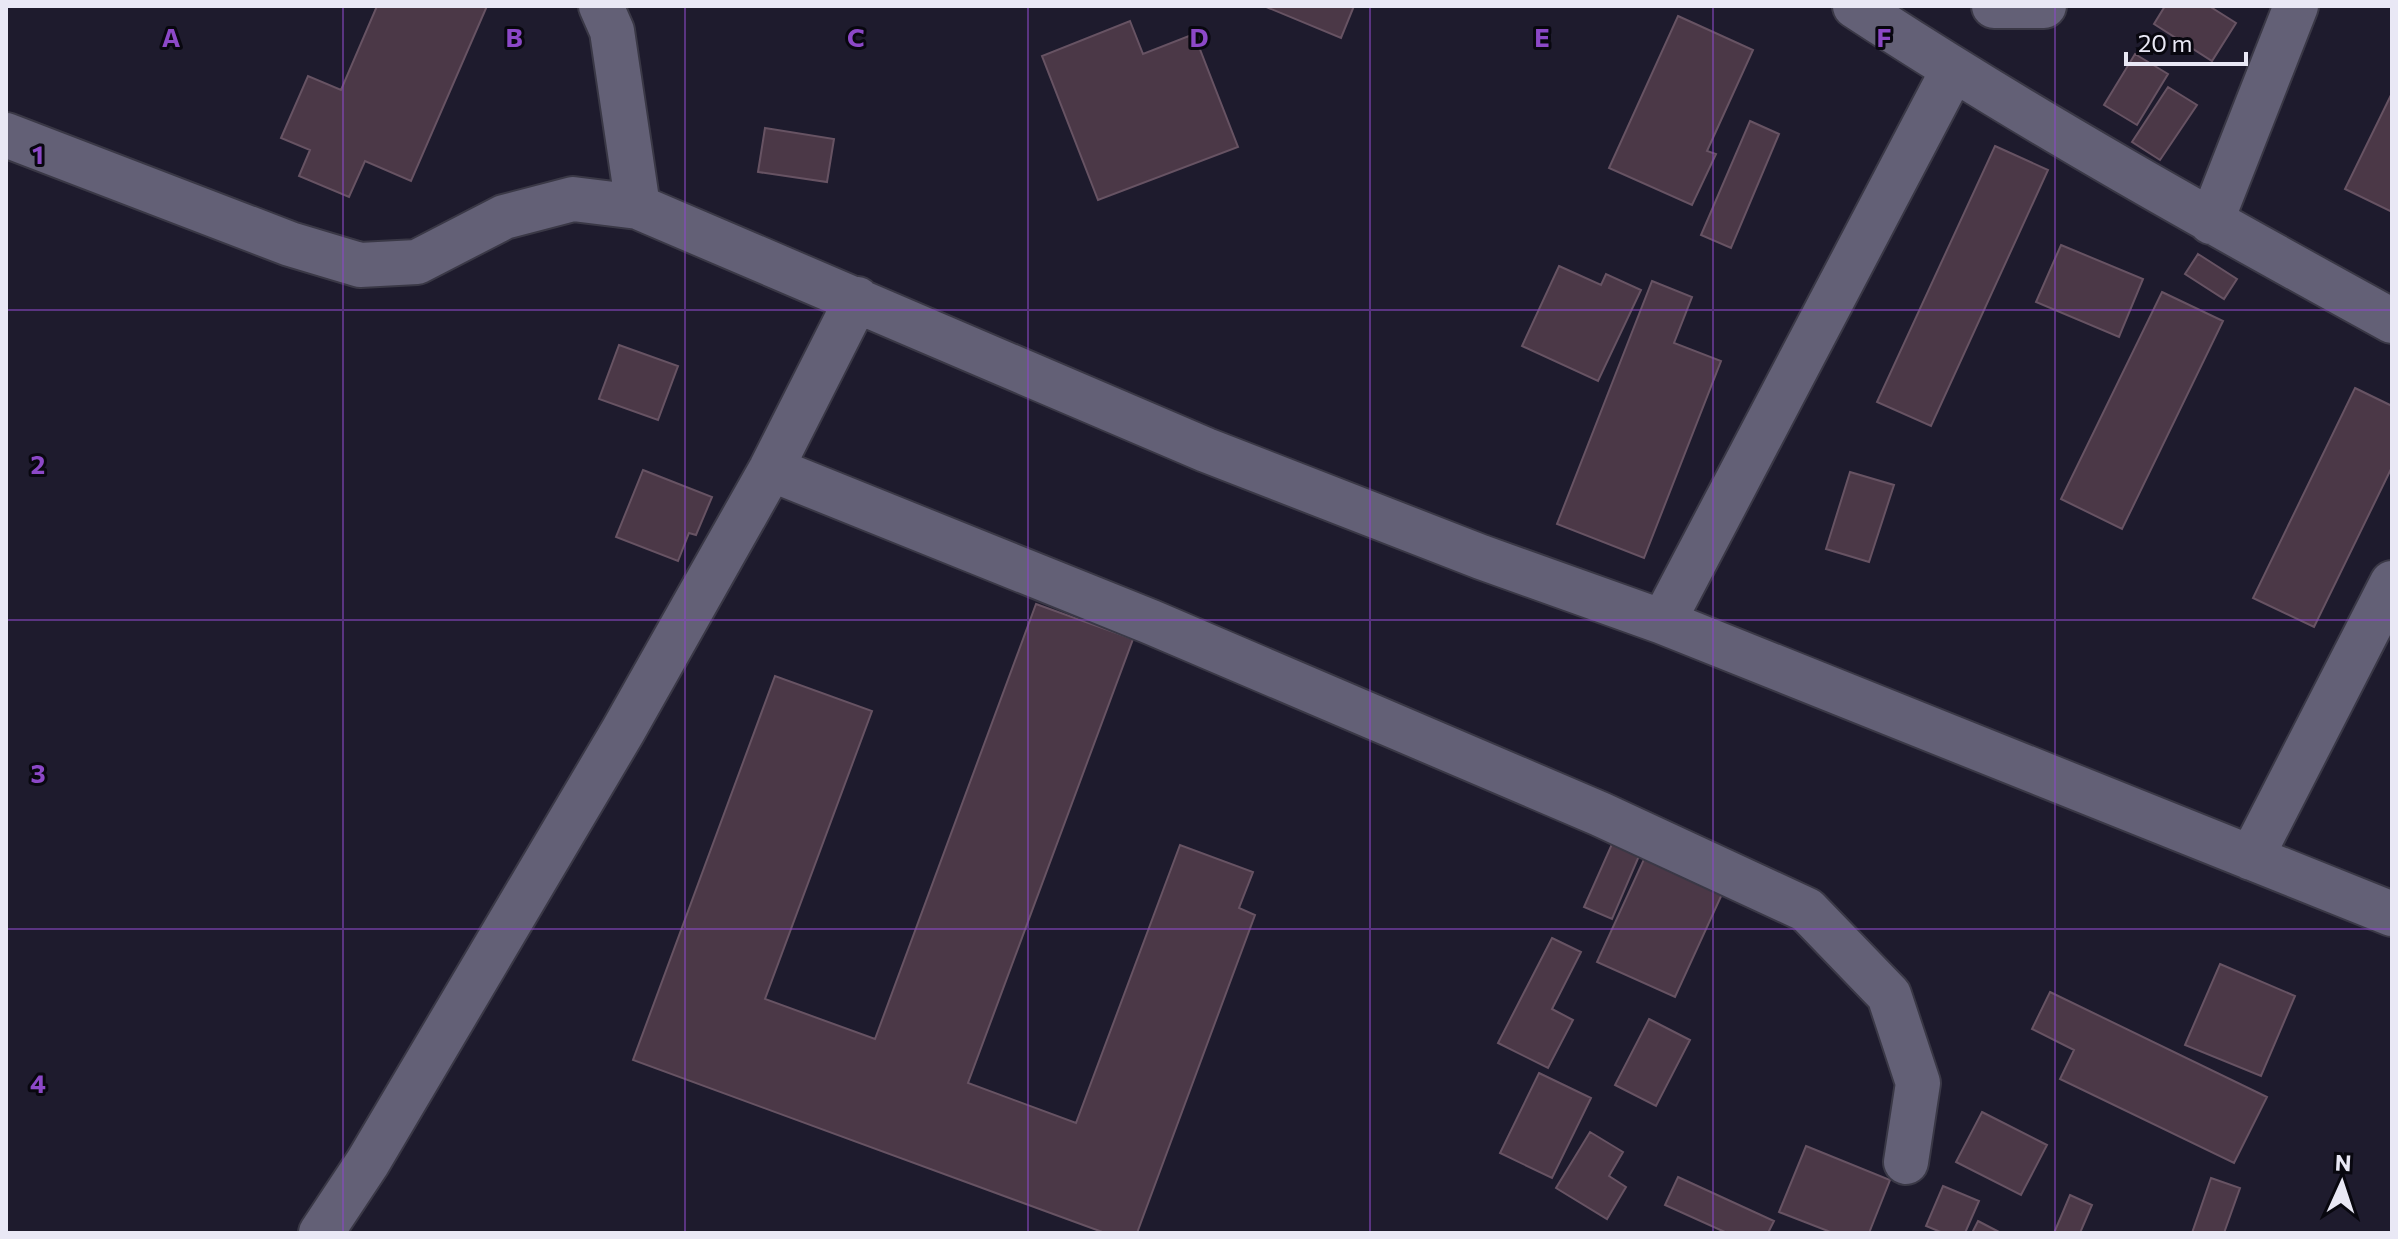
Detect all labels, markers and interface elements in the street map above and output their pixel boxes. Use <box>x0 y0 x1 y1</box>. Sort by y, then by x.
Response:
scale bar <box>2126 16 2246 66</box>
text: A <box>162 21 181 52</box>
text: B <box>505 21 523 52</box>
text: C <box>847 21 865 52</box>
text: D <box>1189 21 1209 52</box>
text: E <box>1534 21 1550 52</box>
text: F <box>1876 21 1892 52</box>
text: 20 m <box>2138 28 2192 57</box>
text: 1 <box>32 138 44 169</box>
text: 2 <box>31 448 45 479</box>
text: 3 <box>30 757 46 788</box>
text: 4 <box>30 1067 46 1098</box>
north arrow <box>2302 1143 2382 1223</box>
text: N <box>2334 1149 2352 1176</box>

